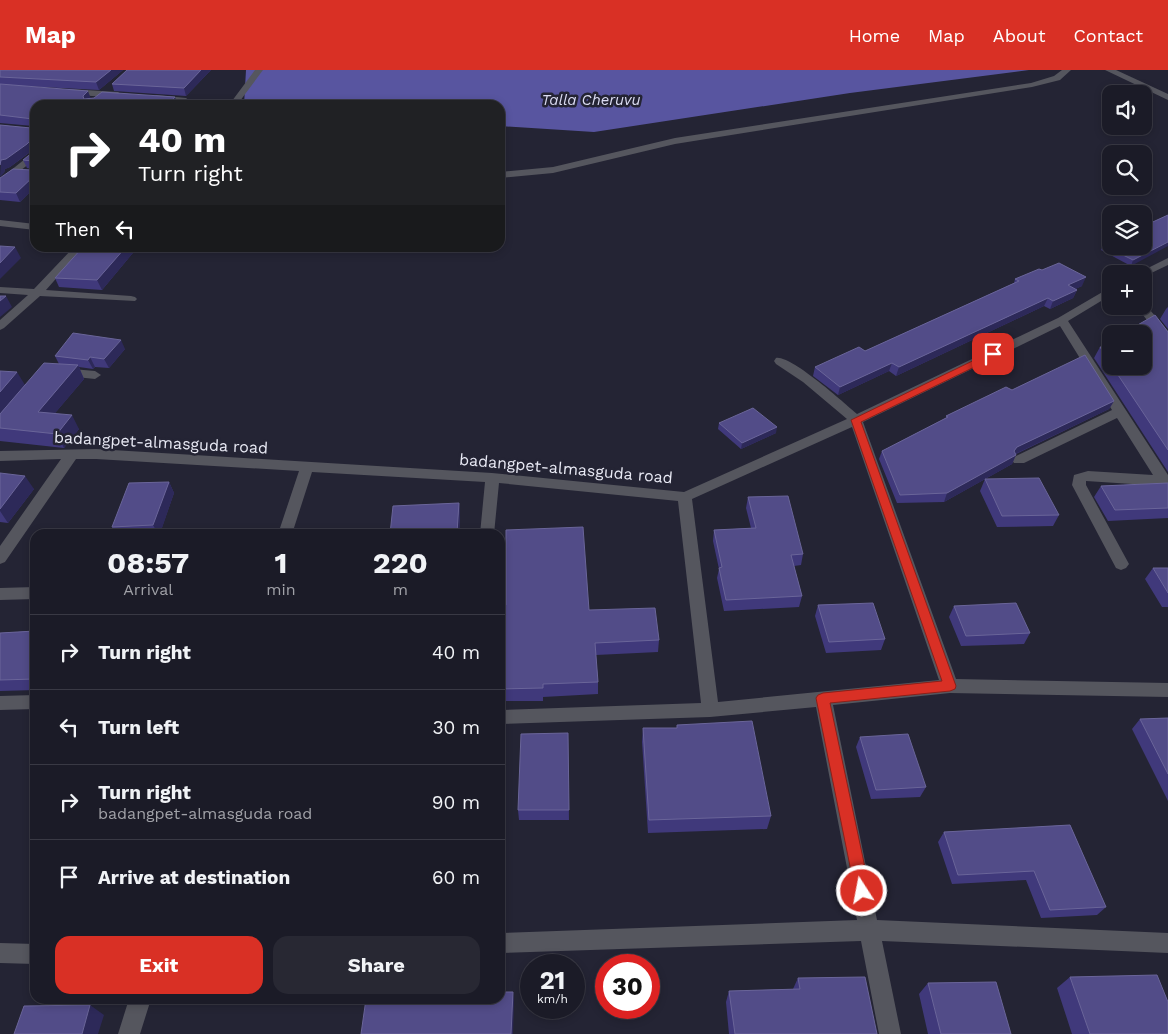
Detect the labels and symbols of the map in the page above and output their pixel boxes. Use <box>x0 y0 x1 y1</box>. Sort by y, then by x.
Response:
water label: Talla Cheruvu <box>542 91 640 109</box>
pin <box>972 333 1014 375</box>
street label: badangpet-almasguda road <box>53 427 269 458</box>
street label: badangpet-almasguda road <box>458 450 674 487</box>
position arrow <box>835 864 887 916</box>
speed limit sign: 30 <box>595 954 660 1019</box>

